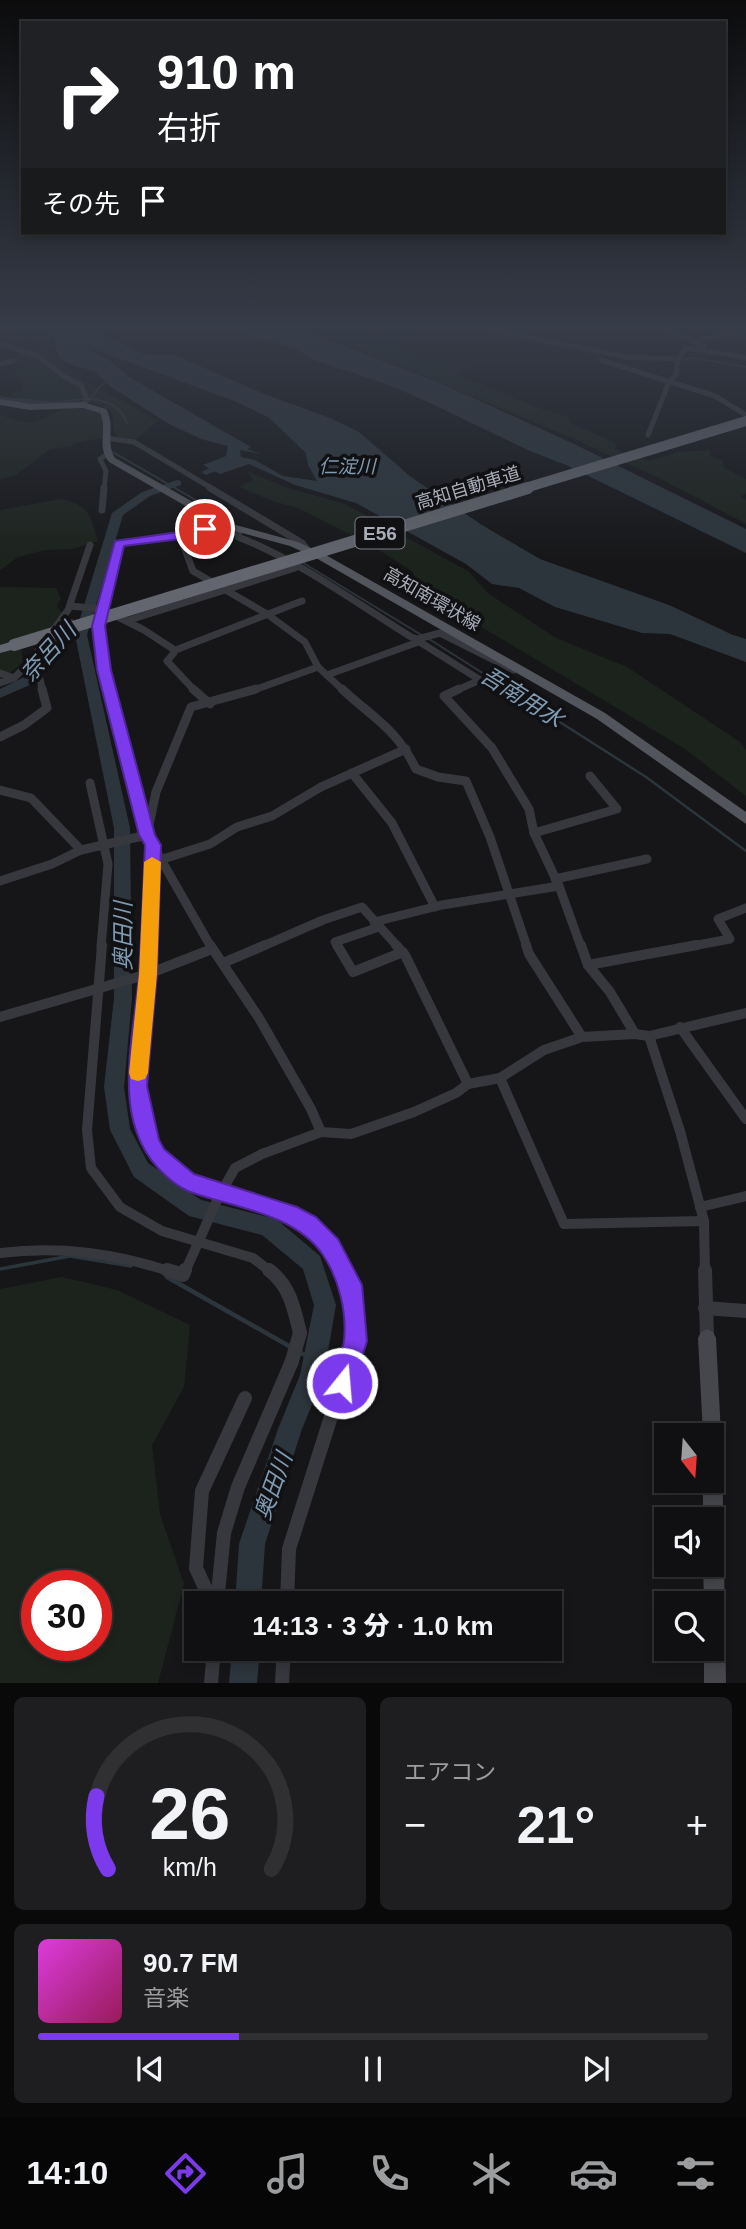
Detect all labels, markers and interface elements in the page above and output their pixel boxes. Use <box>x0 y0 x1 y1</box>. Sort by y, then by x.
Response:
text: 910 m <box>157 45 296 99</box>
icon: right <box>42 49 133 140</box>
text: 右折 <box>157 110 221 146</box>
icon: arrive <box>134 182 172 220</box>
text: その先 <box>42 189 120 219</box>
water label: 仁淀川 <box>318 456 377 477</box>
street label: 高知自動車道 <box>413 463 523 513</box>
pin <box>175 499 235 559</box>
icon: arrive <box>186 510 224 548</box>
road number: E56 <box>356 518 404 548</box>
street label: 高知南環状線 <box>380 563 484 635</box>
water label: 奈呂川 <box>15 615 83 686</box>
water label: 吾南用水 <box>476 662 570 734</box>
water label: 奥田川 <box>110 899 136 971</box>
position arrow <box>305 1346 379 1420</box>
north arrow <box>654 1423 724 1493</box>
map controls <box>654 1423 724 1661</box>
water label: 奥田川 <box>249 1446 298 1523</box>
button: sound <box>654 1507 724 1577</box>
speed limit sign: 30 <box>21 1570 112 1661</box>
button: search <box>654 1591 724 1661</box>
text: 14:13 · 3 分 · 1.0 km <box>252 1611 494 1641</box>
text: エアコン <box>404 1759 496 1785</box>
text: 26 <box>150 1774 230 1855</box>
text: 21° <box>517 1796 595 1854</box>
text: − <box>404 1804 426 1846</box>
text: + <box>686 1804 708 1846</box>
text: km/h <box>163 1853 217 1881</box>
text: 90.7 FM <box>143 1948 238 1978</box>
text: 音楽 <box>143 1985 189 2011</box>
icon: previous <box>131 2050 169 2088</box>
icon: pause <box>354 2050 392 2088</box>
icon: next <box>577 2050 615 2088</box>
icon: directions <box>161 2149 210 2198</box>
icon: music <box>263 2149 312 2198</box>
icon: phone <box>365 2149 414 2198</box>
icon: climate <box>467 2149 516 2198</box>
icon: car <box>569 2149 618 2198</box>
icon: filters <box>671 2149 720 2198</box>
text: 14:10 <box>26 2155 108 2191</box>

